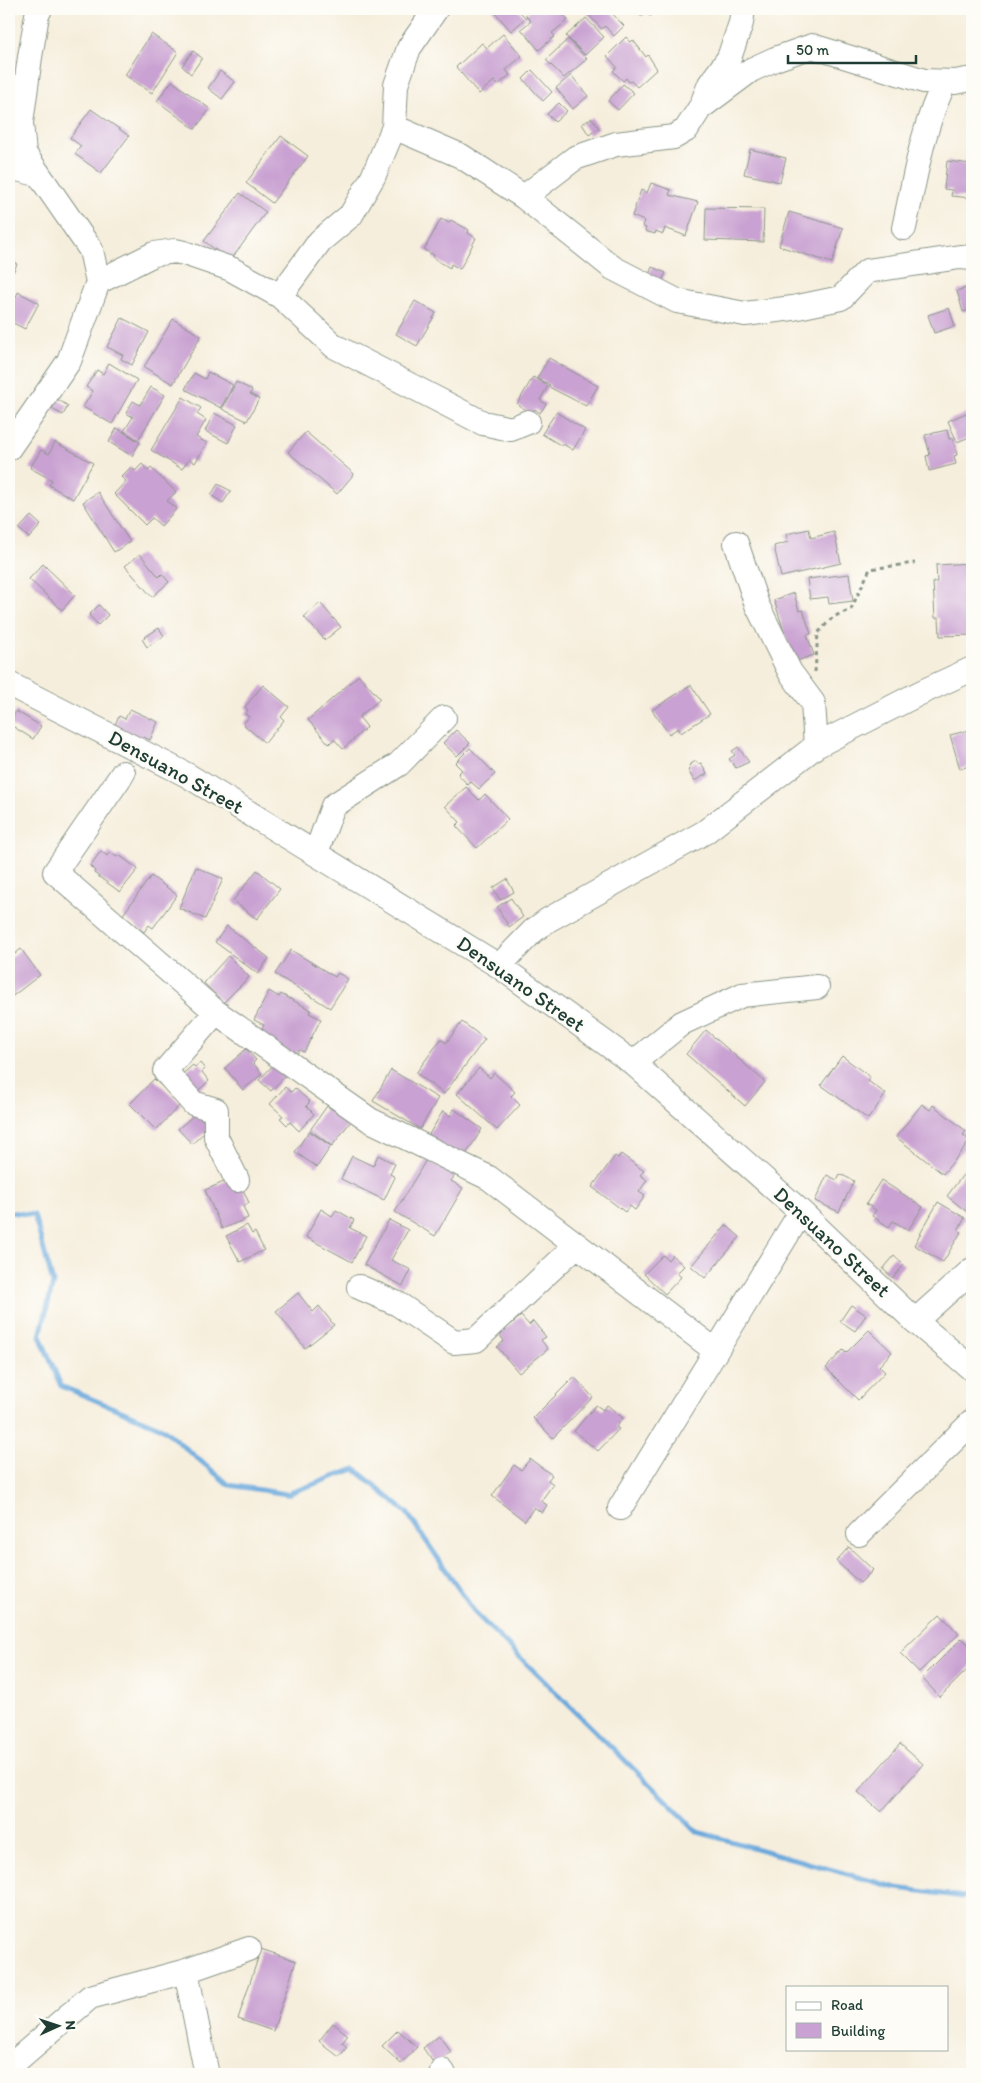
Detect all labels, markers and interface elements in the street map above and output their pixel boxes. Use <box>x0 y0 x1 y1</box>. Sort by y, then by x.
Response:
scale bar <box>788 32 916 64</box>
text: 50 m <box>796 41 829 59</box>
street label: Densuano Street <box>104 724 248 819</box>
street label: Densuano Street <box>452 930 590 1037</box>
street label: Densuano Street <box>769 1181 896 1302</box>
legend <box>786 1986 948 2050</box>
text: Road <box>831 1996 864 2014</box>
north arrow <box>32 2000 82 2050</box>
text: N <box>62 2020 79 2031</box>
text: Building <box>831 2022 885 2040</box>

